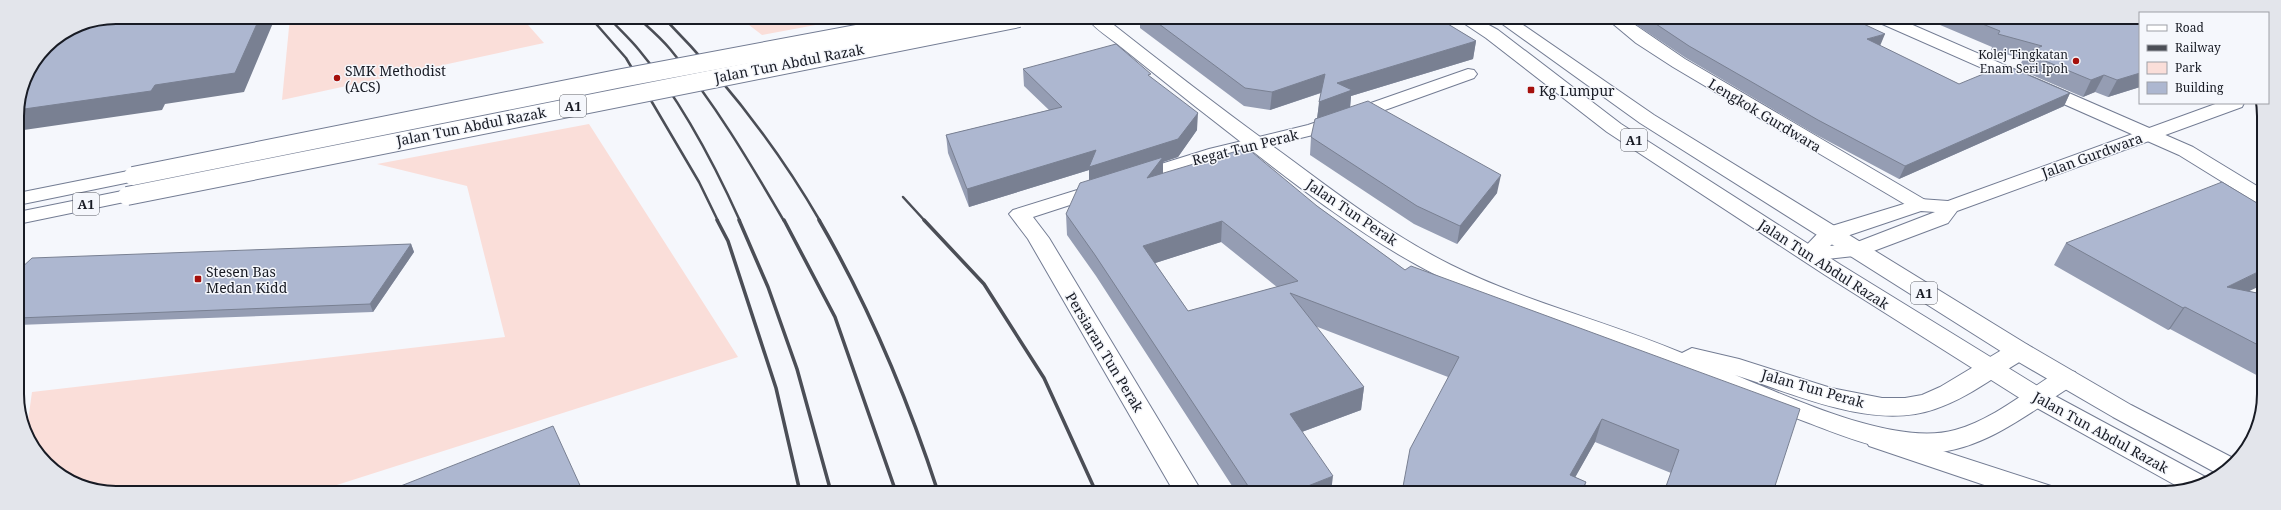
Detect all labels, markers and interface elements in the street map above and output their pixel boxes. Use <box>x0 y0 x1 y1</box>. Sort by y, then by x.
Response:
legend <box>2139 12 2269 104</box>
text: Road <box>2175 19 2205 36</box>
street label: Jalan Tun Abdul Razak <box>712 39 866 87</box>
text: Railway <box>2175 39 2221 56</box>
place label: Kolej Tingkatan Enam Seri Ipoh <box>1978 46 2068 77</box>
marker: Kolej Tingkatan Enam Seri Ipoh <box>2071 56 2081 66</box>
text: Park <box>2175 59 2203 76</box>
place label: SMK Methodist (ACS) <box>345 61 446 96</box>
marker: SMK Methodist (ACS) <box>332 73 342 83</box>
street label: Lengkok Gurdwara <box>1705 74 1825 156</box>
text: Building <box>2175 79 2224 96</box>
place label: Kg Lumpur <box>1539 81 1615 100</box>
marker: Kg Lumpur <box>1526 85 1536 95</box>
road number: A1 <box>560 95 586 117</box>
street label: Jalan Tun Abdul Razak <box>394 102 548 150</box>
street label: Regat Tun Perak <box>1190 124 1301 169</box>
street label: Jalan Gurdwara <box>2038 128 2145 182</box>
road number: A1 <box>1621 129 1647 151</box>
street label: Jalan Tun Perak <box>1302 174 1402 250</box>
road number: A1 <box>73 193 99 215</box>
street label: Jalan Tun Abdul Razak <box>1754 214 1894 314</box>
place label: Stesen Bas Medan Kidd <box>206 262 288 297</box>
marker: Stesen Bas Medan Kidd <box>193 274 203 284</box>
road number: A1 <box>1911 282 1937 304</box>
street label: Persiaran Tun Perak <box>1062 289 1149 416</box>
street label: Jalan Tun Perak <box>1758 364 1867 412</box>
street label: Jalan Tun Abdul Razak <box>2029 386 2173 478</box>

